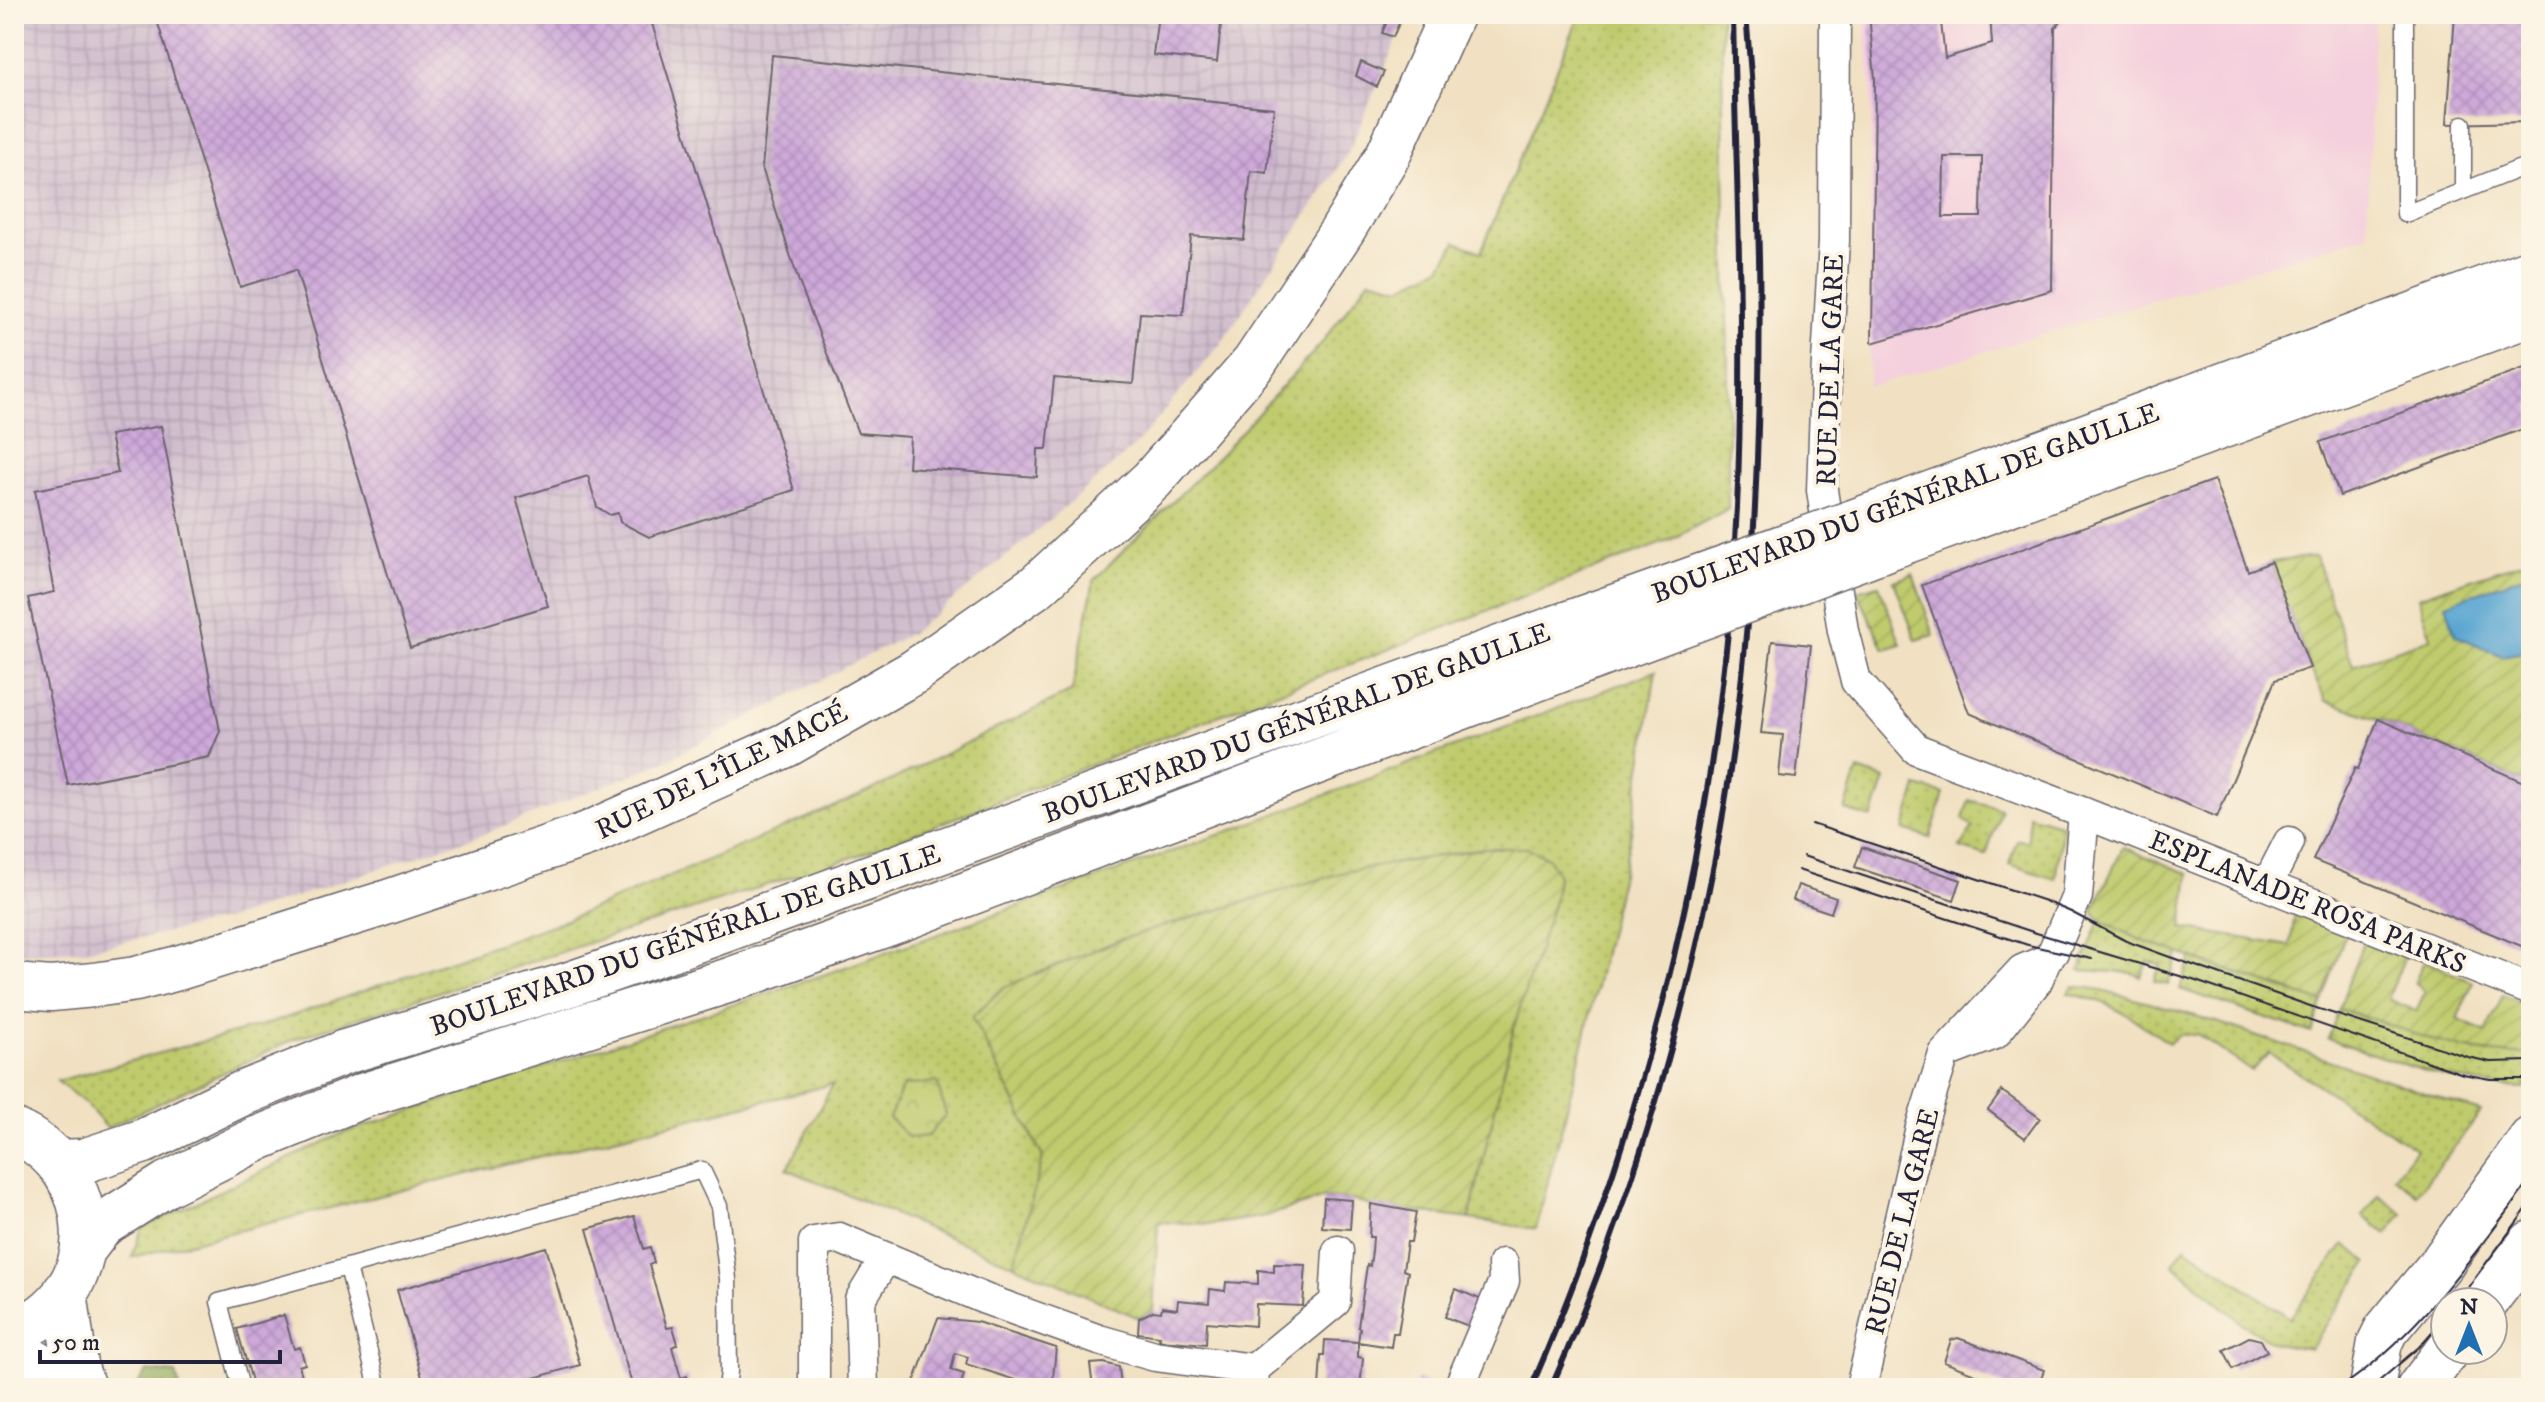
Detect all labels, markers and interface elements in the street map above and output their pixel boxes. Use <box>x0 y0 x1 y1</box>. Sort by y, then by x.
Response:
street label: RUE DE LA GARE <box>1809 253 1852 487</box>
street label: BOULEVARD DU GÉNÉRAL DE GAULLE <box>1647 395 2164 612</box>
street label: BOULEVARD DU GÉNÉRAL DE GAULLE <box>1038 615 1555 832</box>
street label: RUE DE L'ÎLE MACÉ <box>589 694 854 848</box>
street label: ESPLANADE ROSA PARKS <box>2144 823 2471 982</box>
street label: BOULEVARD DU GÉNÉRAL DE GAULLE <box>426 836 945 1044</box>
street label: RUE DE LA GARE <box>1857 1104 1948 1338</box>
north arrow <box>2429 1286 2509 1366</box>
text: N <box>2460 1294 2478 1321</box>
scale bar <box>40 1314 280 1364</box>
text: 50 m <box>52 1328 100 1358</box>

